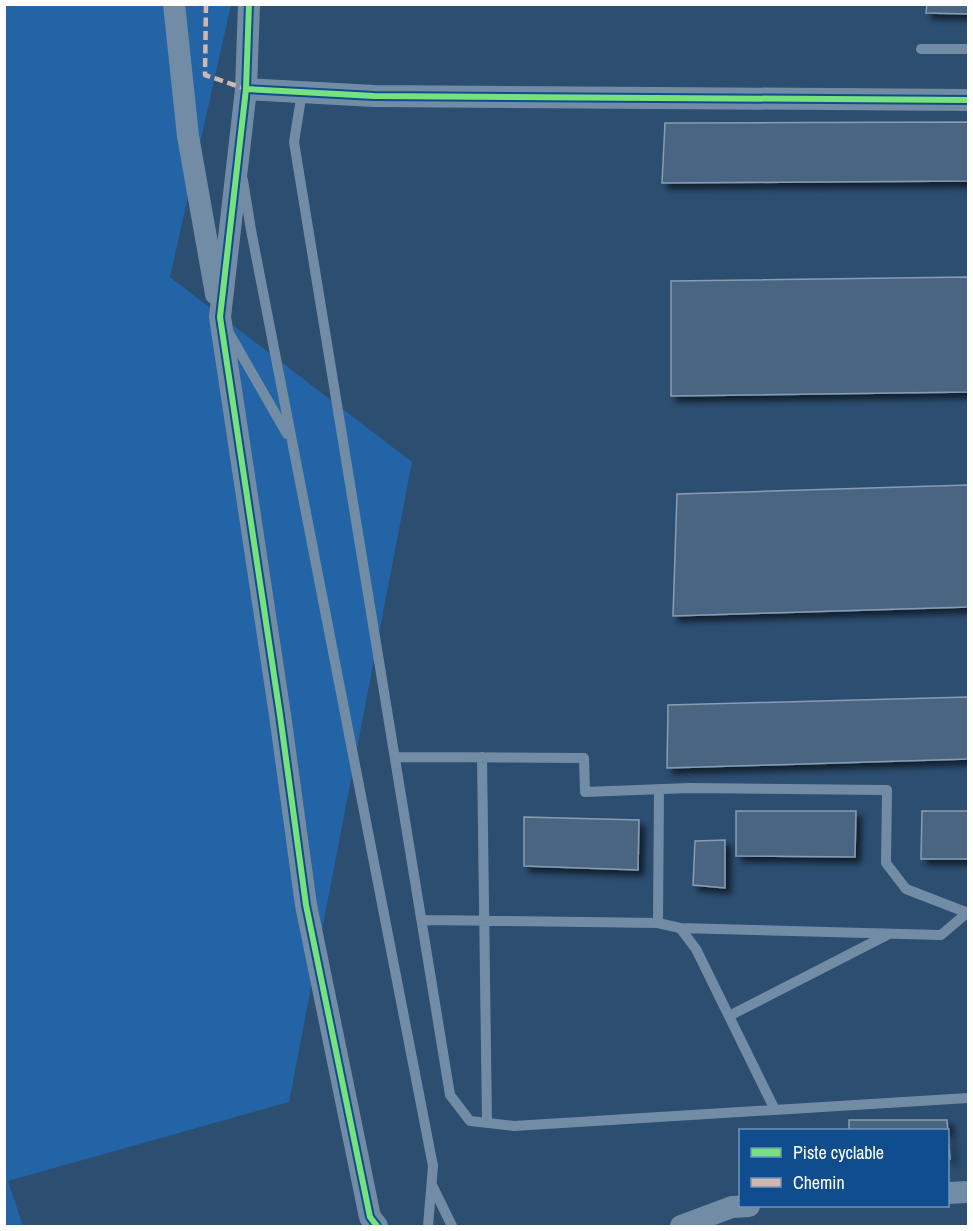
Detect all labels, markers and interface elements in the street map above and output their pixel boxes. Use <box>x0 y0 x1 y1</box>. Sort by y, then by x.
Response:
legend <box>739 1129 949 1207</box>
text: Piste cyclable <box>793 1140 884 1165</box>
text: Chemin <box>793 1170 845 1195</box>

